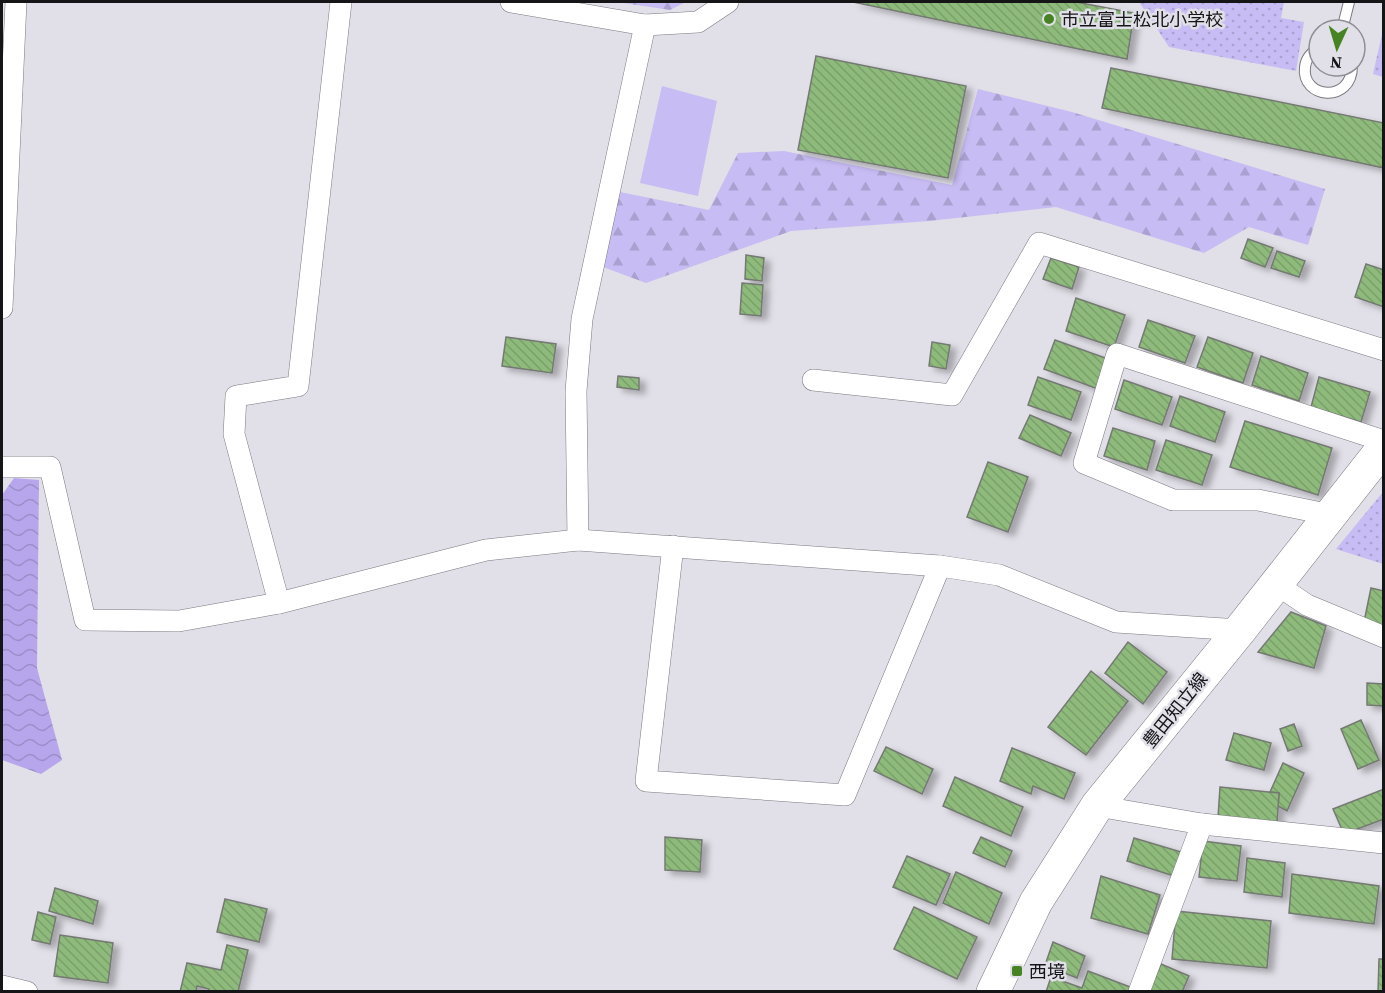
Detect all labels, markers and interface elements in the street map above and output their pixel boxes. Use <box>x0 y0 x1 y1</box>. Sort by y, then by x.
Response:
place label: 市立富士松北小学校 <box>1061 7 1223 32</box>
marker: 市立富士松北小学校 <box>1042 12 1056 26</box>
north arrow <box>1307 18 1367 78</box>
text: N <box>1329 52 1343 74</box>
street label: 豊田知立線 <box>1137 667 1213 753</box>
place label: 西境 <box>1029 959 1065 984</box>
marker: 西境 <box>1010 964 1024 978</box>

